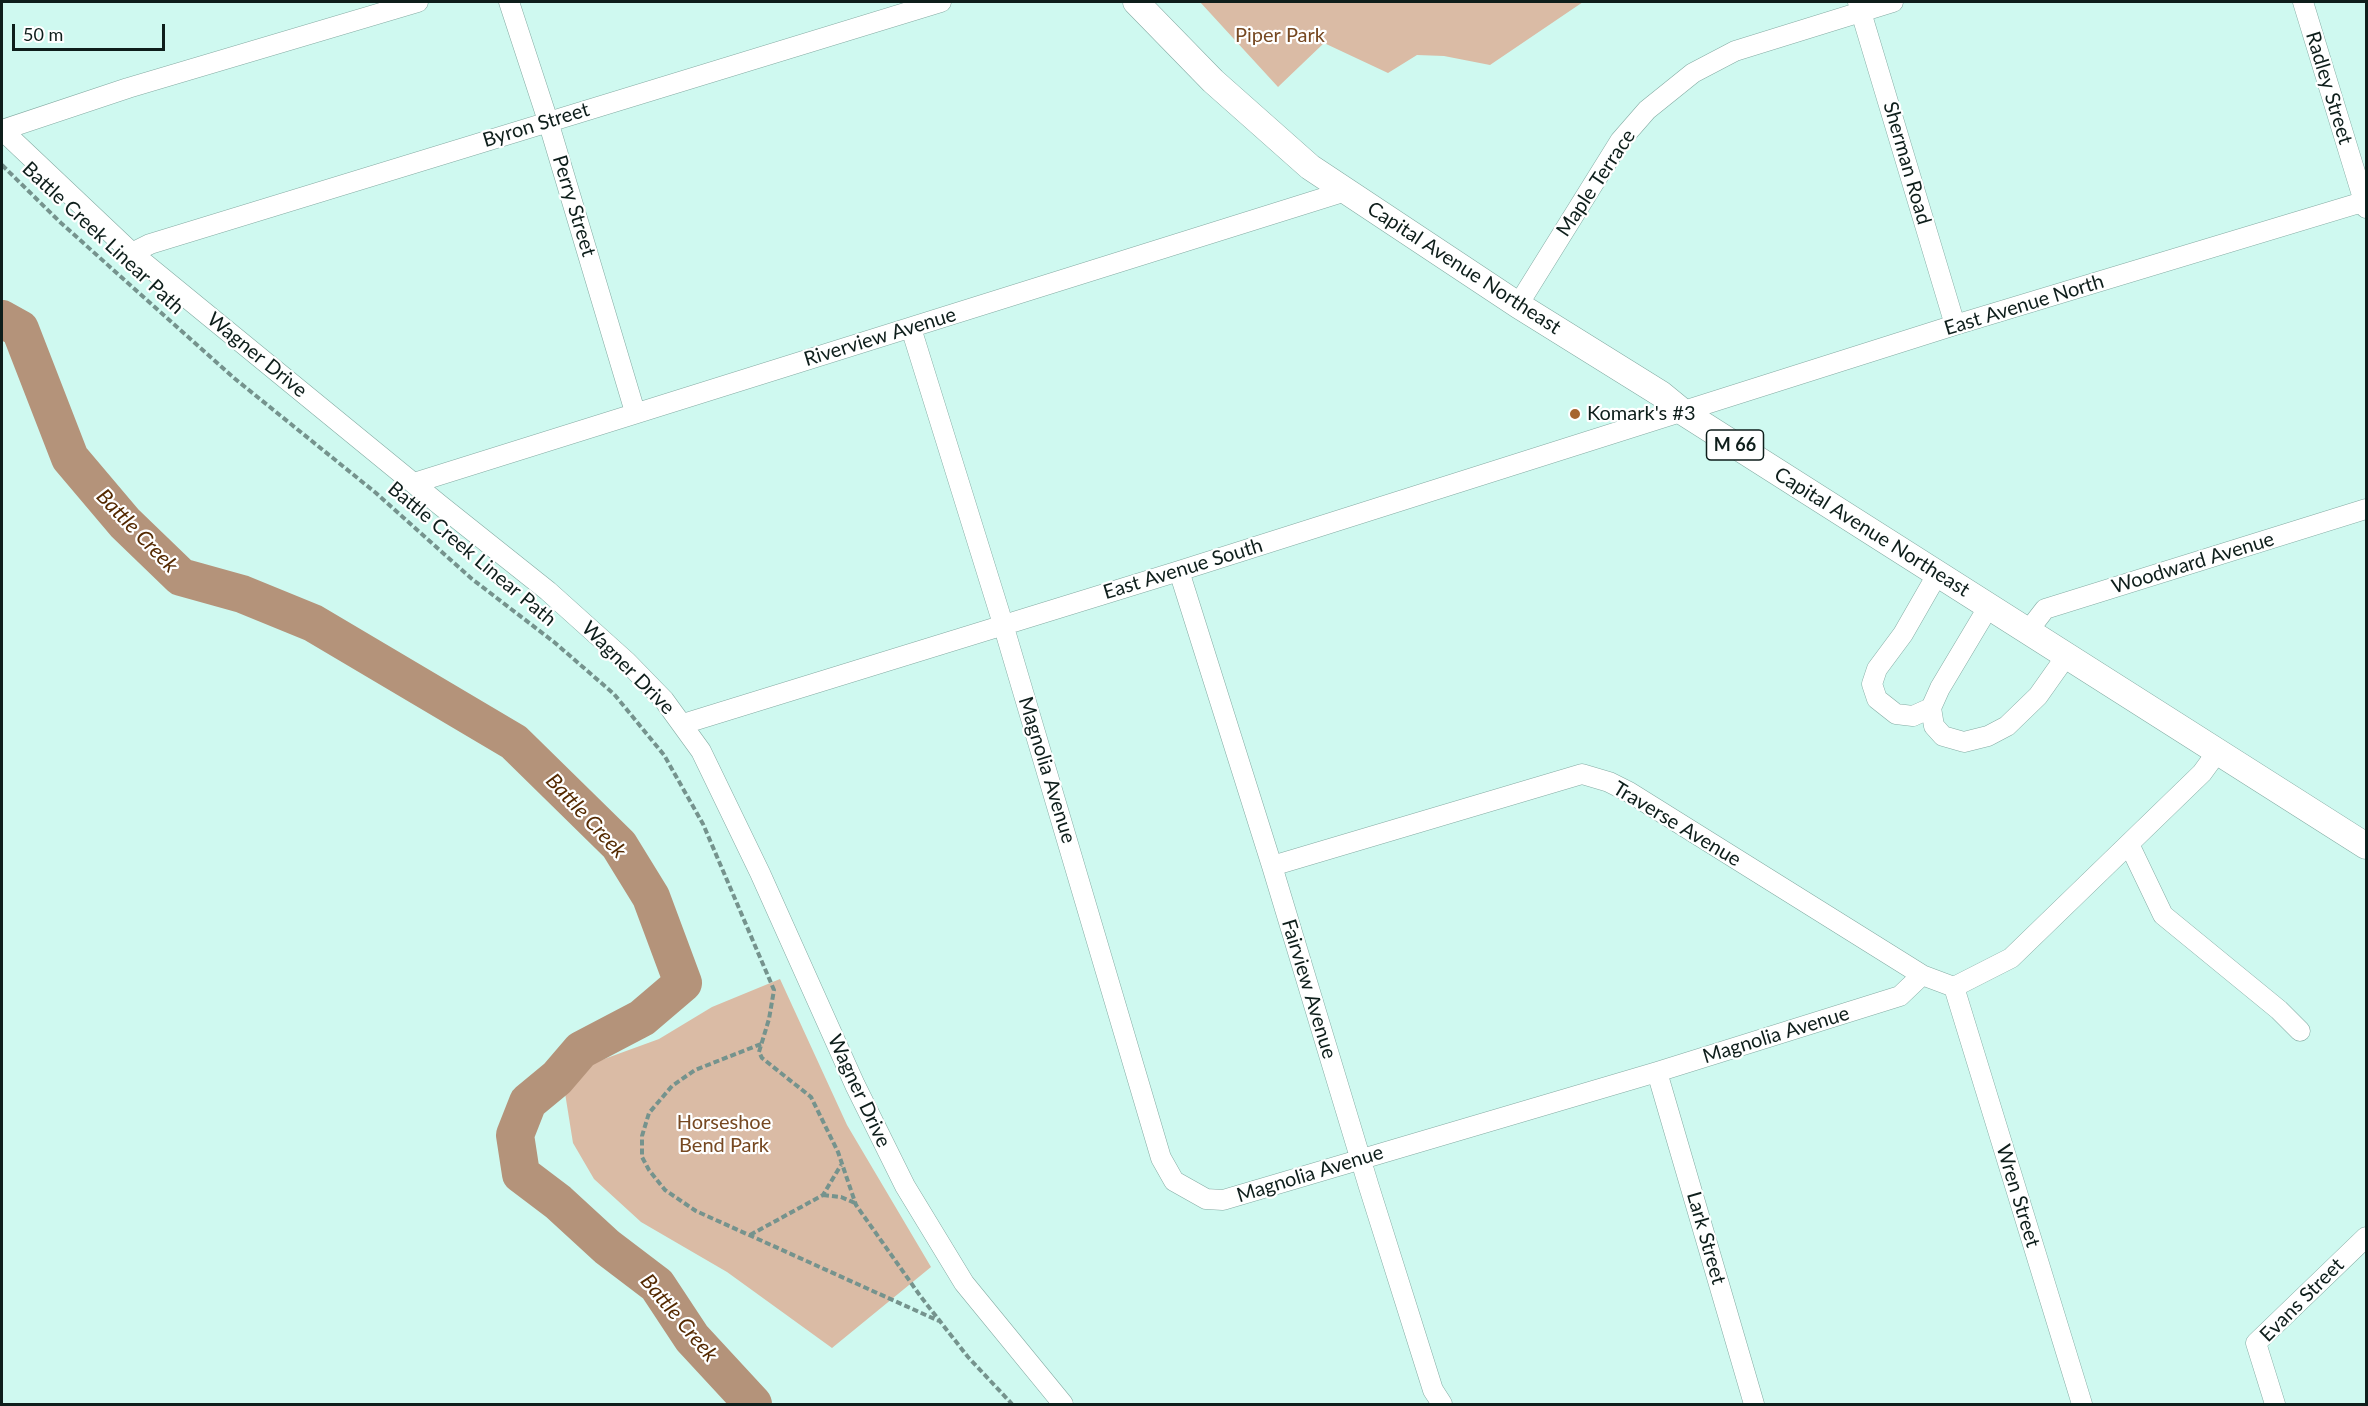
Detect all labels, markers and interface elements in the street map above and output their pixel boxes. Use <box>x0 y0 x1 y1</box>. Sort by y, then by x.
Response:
scale bar <box>15 12 168 50</box>
text: 50 m <box>23 23 63 45</box>
park label: Piper Park <box>1235 24 1325 48</box>
street label: Radley Street <box>2300 29 2358 147</box>
street label: Byron Street <box>480 97 592 153</box>
street label: Sherman Road <box>1878 99 1936 227</box>
street label: Maple Terrace <box>1551 125 1641 241</box>
street label: Perry Street <box>547 152 601 260</box>
street label: Battle Creek Linear Path <box>17 157 189 319</box>
street label: Capital Avenue Northeast <box>1363 196 1565 340</box>
street label: East Avenue North <box>1941 269 2107 341</box>
street label: Riverview Avenue <box>801 302 959 372</box>
street label: Wagner Drive <box>202 307 312 403</box>
place label: Komark's #3 <box>1587 402 1696 426</box>
marker: Komark's #3 <box>1568 407 1582 421</box>
road number: M 66 <box>1706 430 1764 460</box>
street label: Capital Avenue Northeast <box>1770 462 1974 602</box>
street label: Battle Creek Linear Path <box>383 477 561 631</box>
water label: Battle Creek <box>91 484 183 578</box>
street label: Woodward Avenue <box>2109 527 2277 599</box>
street label: East Avenue South <box>1100 533 1266 605</box>
street label: Wagner Drive <box>576 616 680 720</box>
street label: Magnolia Avenue <box>1013 694 1081 846</box>
water label: Battle Creek <box>540 768 632 864</box>
street label: Traverse Avenue <box>1609 776 1745 872</box>
street label: Fairview Avenue <box>1276 916 1342 1062</box>
street label: Magnolia Avenue <box>1700 1001 1852 1069</box>
street label: Wagner Drive <box>822 1031 896 1151</box>
park label: Horseshoe Bend Park <box>677 1111 771 1158</box>
street label: Magnolia Avenue <box>1234 1140 1386 1208</box>
street label: Wren Street <box>1991 1142 2045 1250</box>
street label: Lark Street <box>1681 1189 1731 1287</box>
street label: Evans Street <box>2255 1253 2349 1347</box>
water label: Battle Creek <box>635 1269 723 1367</box>

